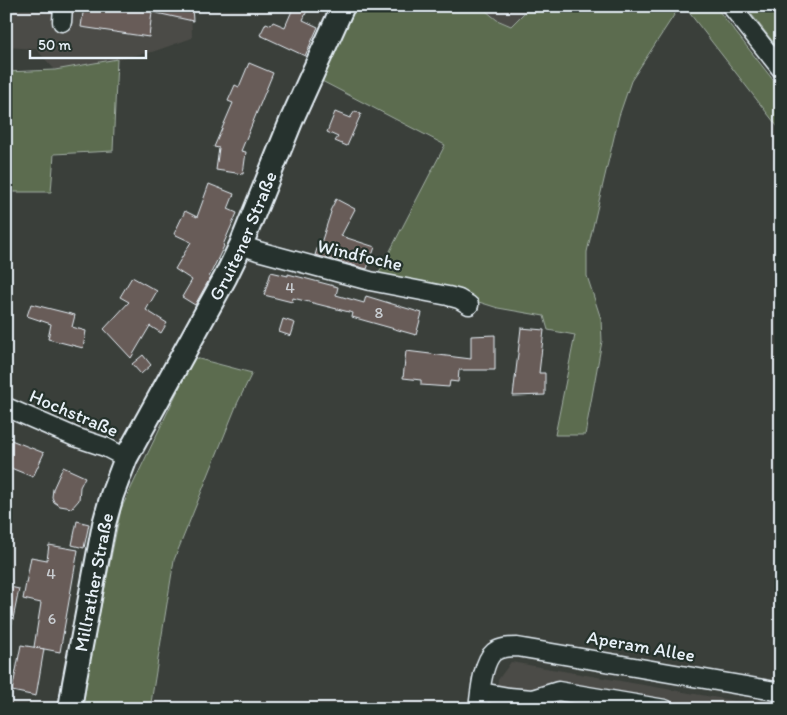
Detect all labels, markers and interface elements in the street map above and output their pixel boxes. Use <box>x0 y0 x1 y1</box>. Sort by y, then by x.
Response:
scale bar <box>30 28 146 60</box>
text: 50 m <box>38 36 71 54</box>
street label: Gruitener Straße <box>203 168 281 305</box>
street label: Windfoche <box>315 234 405 276</box>
house number: 4 <box>285 278 295 297</box>
house number: 8 <box>375 303 384 322</box>
street label: Hochstraße <box>26 384 122 442</box>
street label: Millrather Straße <box>69 510 118 653</box>
house number: 4 <box>46 564 56 583</box>
house number: 6 <box>48 609 56 628</box>
street label: Aperam Allee <box>585 625 697 667</box>

